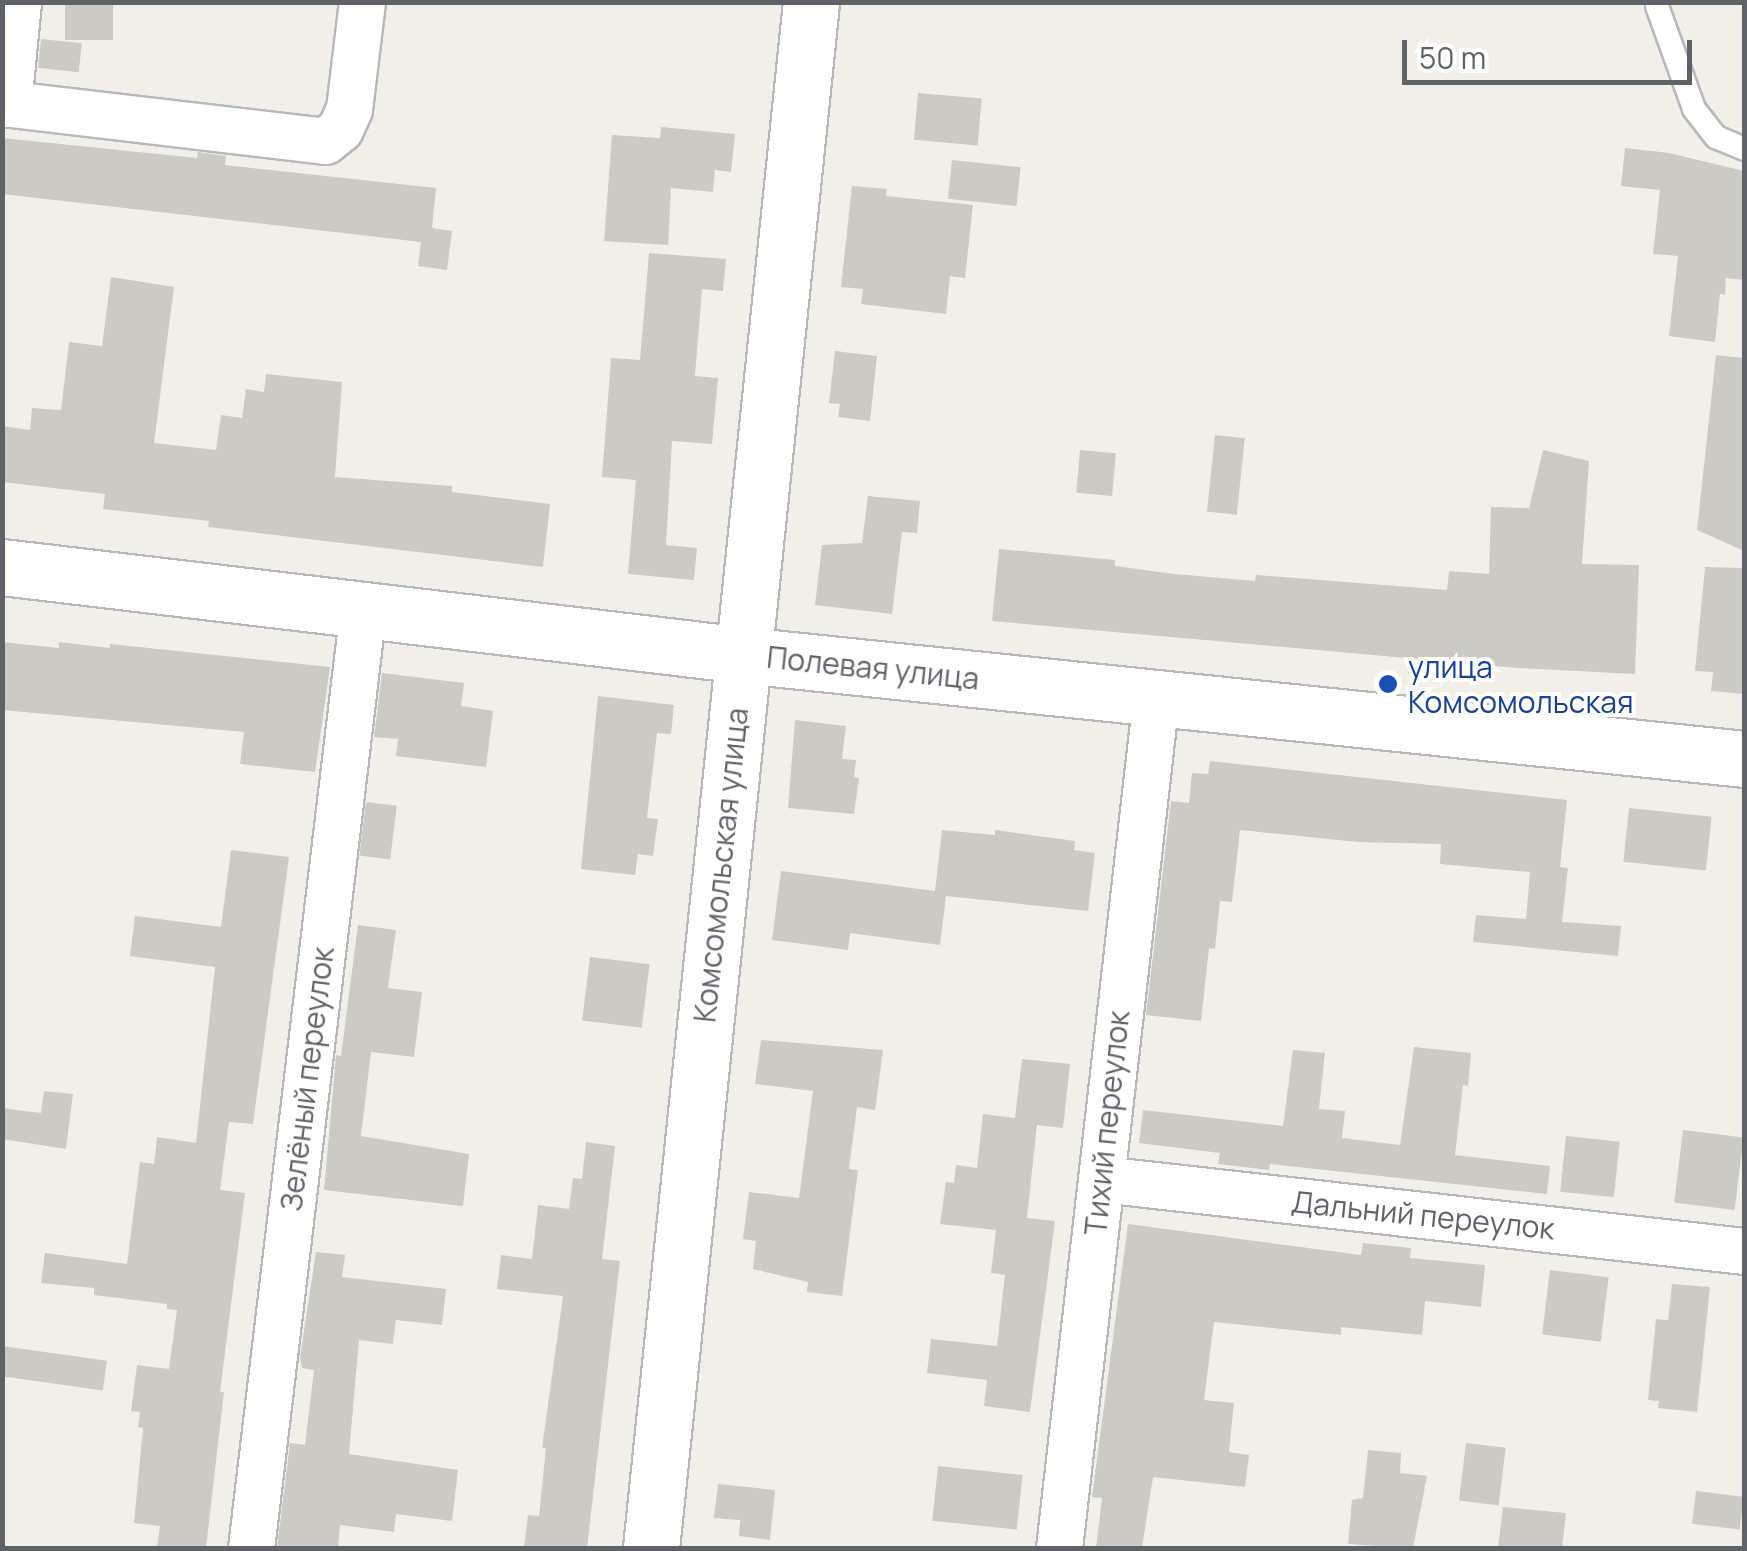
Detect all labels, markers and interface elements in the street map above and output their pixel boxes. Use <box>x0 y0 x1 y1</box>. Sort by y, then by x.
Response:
scale bar <box>1407 20 1697 82</box>
text: 50 m <box>1419 37 1486 78</box>
street label: Полевая улица <box>765 639 981 697</box>
place label: улица Комсомольская <box>1408 649 1634 720</box>
marker: улица Комсомольская <box>1377 673 1399 695</box>
street label: Комсомольская улица <box>687 706 755 1024</box>
street label: Зелёный переулок <box>273 945 341 1213</box>
street label: Тихий переулок <box>1077 1009 1137 1237</box>
street label: Дальний переулок <box>1290 1183 1556 1247</box>

